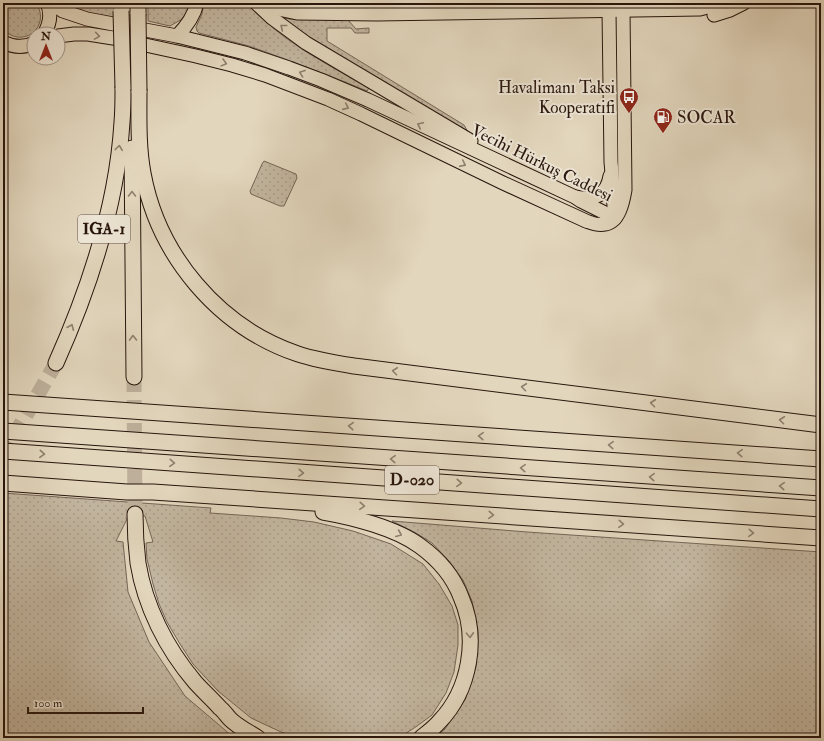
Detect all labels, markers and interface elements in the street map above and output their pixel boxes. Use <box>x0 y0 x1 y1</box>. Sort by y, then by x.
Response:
one-way arrow <box>281 25 288 32</box>
north arrow <box>26 26 66 66</box>
text: N <box>40 30 52 43</box>
one-way arrow <box>94 31 100 40</box>
one-way arrow <box>220 58 227 67</box>
one-way arrow <box>298 69 305 77</box>
place label: Havalimanı Taksi Kooperatifi <box>498 77 615 119</box>
bus stop icon: Havalimanı Taksi Kooperatifi <box>618 86 640 114</box>
one-way arrow <box>341 102 349 110</box>
fuel station icon: SOCAR <box>652 106 674 134</box>
place label: SOCAR <box>677 107 737 128</box>
street label: Vecihi Hürkuş Caddesi <box>468 120 617 207</box>
one-way arrow <box>417 122 425 130</box>
one-way arrow <box>115 145 124 151</box>
one-way arrow <box>459 159 466 167</box>
one-way arrow <box>128 191 136 197</box>
road number: IGA-1 <box>78 215 130 243</box>
one-way arrow <box>67 324 75 331</box>
one-way arrow <box>129 335 137 341</box>
one-way arrow <box>392 367 398 376</box>
one-way arrow <box>521 383 527 392</box>
one-way arrow <box>650 399 656 408</box>
one-way arrow <box>779 416 785 425</box>
one-way arrow <box>348 422 354 431</box>
one-way arrow <box>478 431 484 440</box>
one-way arrow <box>607 440 614 449</box>
one-way arrow <box>737 449 743 458</box>
one-way arrow <box>39 450 45 459</box>
one-way arrow <box>390 454 396 463</box>
one-way arrow <box>169 459 175 468</box>
one-way arrow <box>520 463 526 472</box>
road number: D-020 <box>385 466 439 494</box>
one-way arrow <box>298 468 304 477</box>
one-way arrow <box>649 472 655 481</box>
one-way arrow <box>456 479 462 488</box>
one-way arrow <box>779 481 785 490</box>
one-way arrow <box>358 502 365 511</box>
one-way arrow <box>488 511 494 520</box>
one-way arrow <box>618 519 624 528</box>
one-way arrow <box>748 529 754 538</box>
one-way arrow <box>396 530 403 538</box>
one-way arrow <box>465 632 474 639</box>
scale bar <box>28 689 143 715</box>
text: 100 m <box>34 696 63 711</box>

